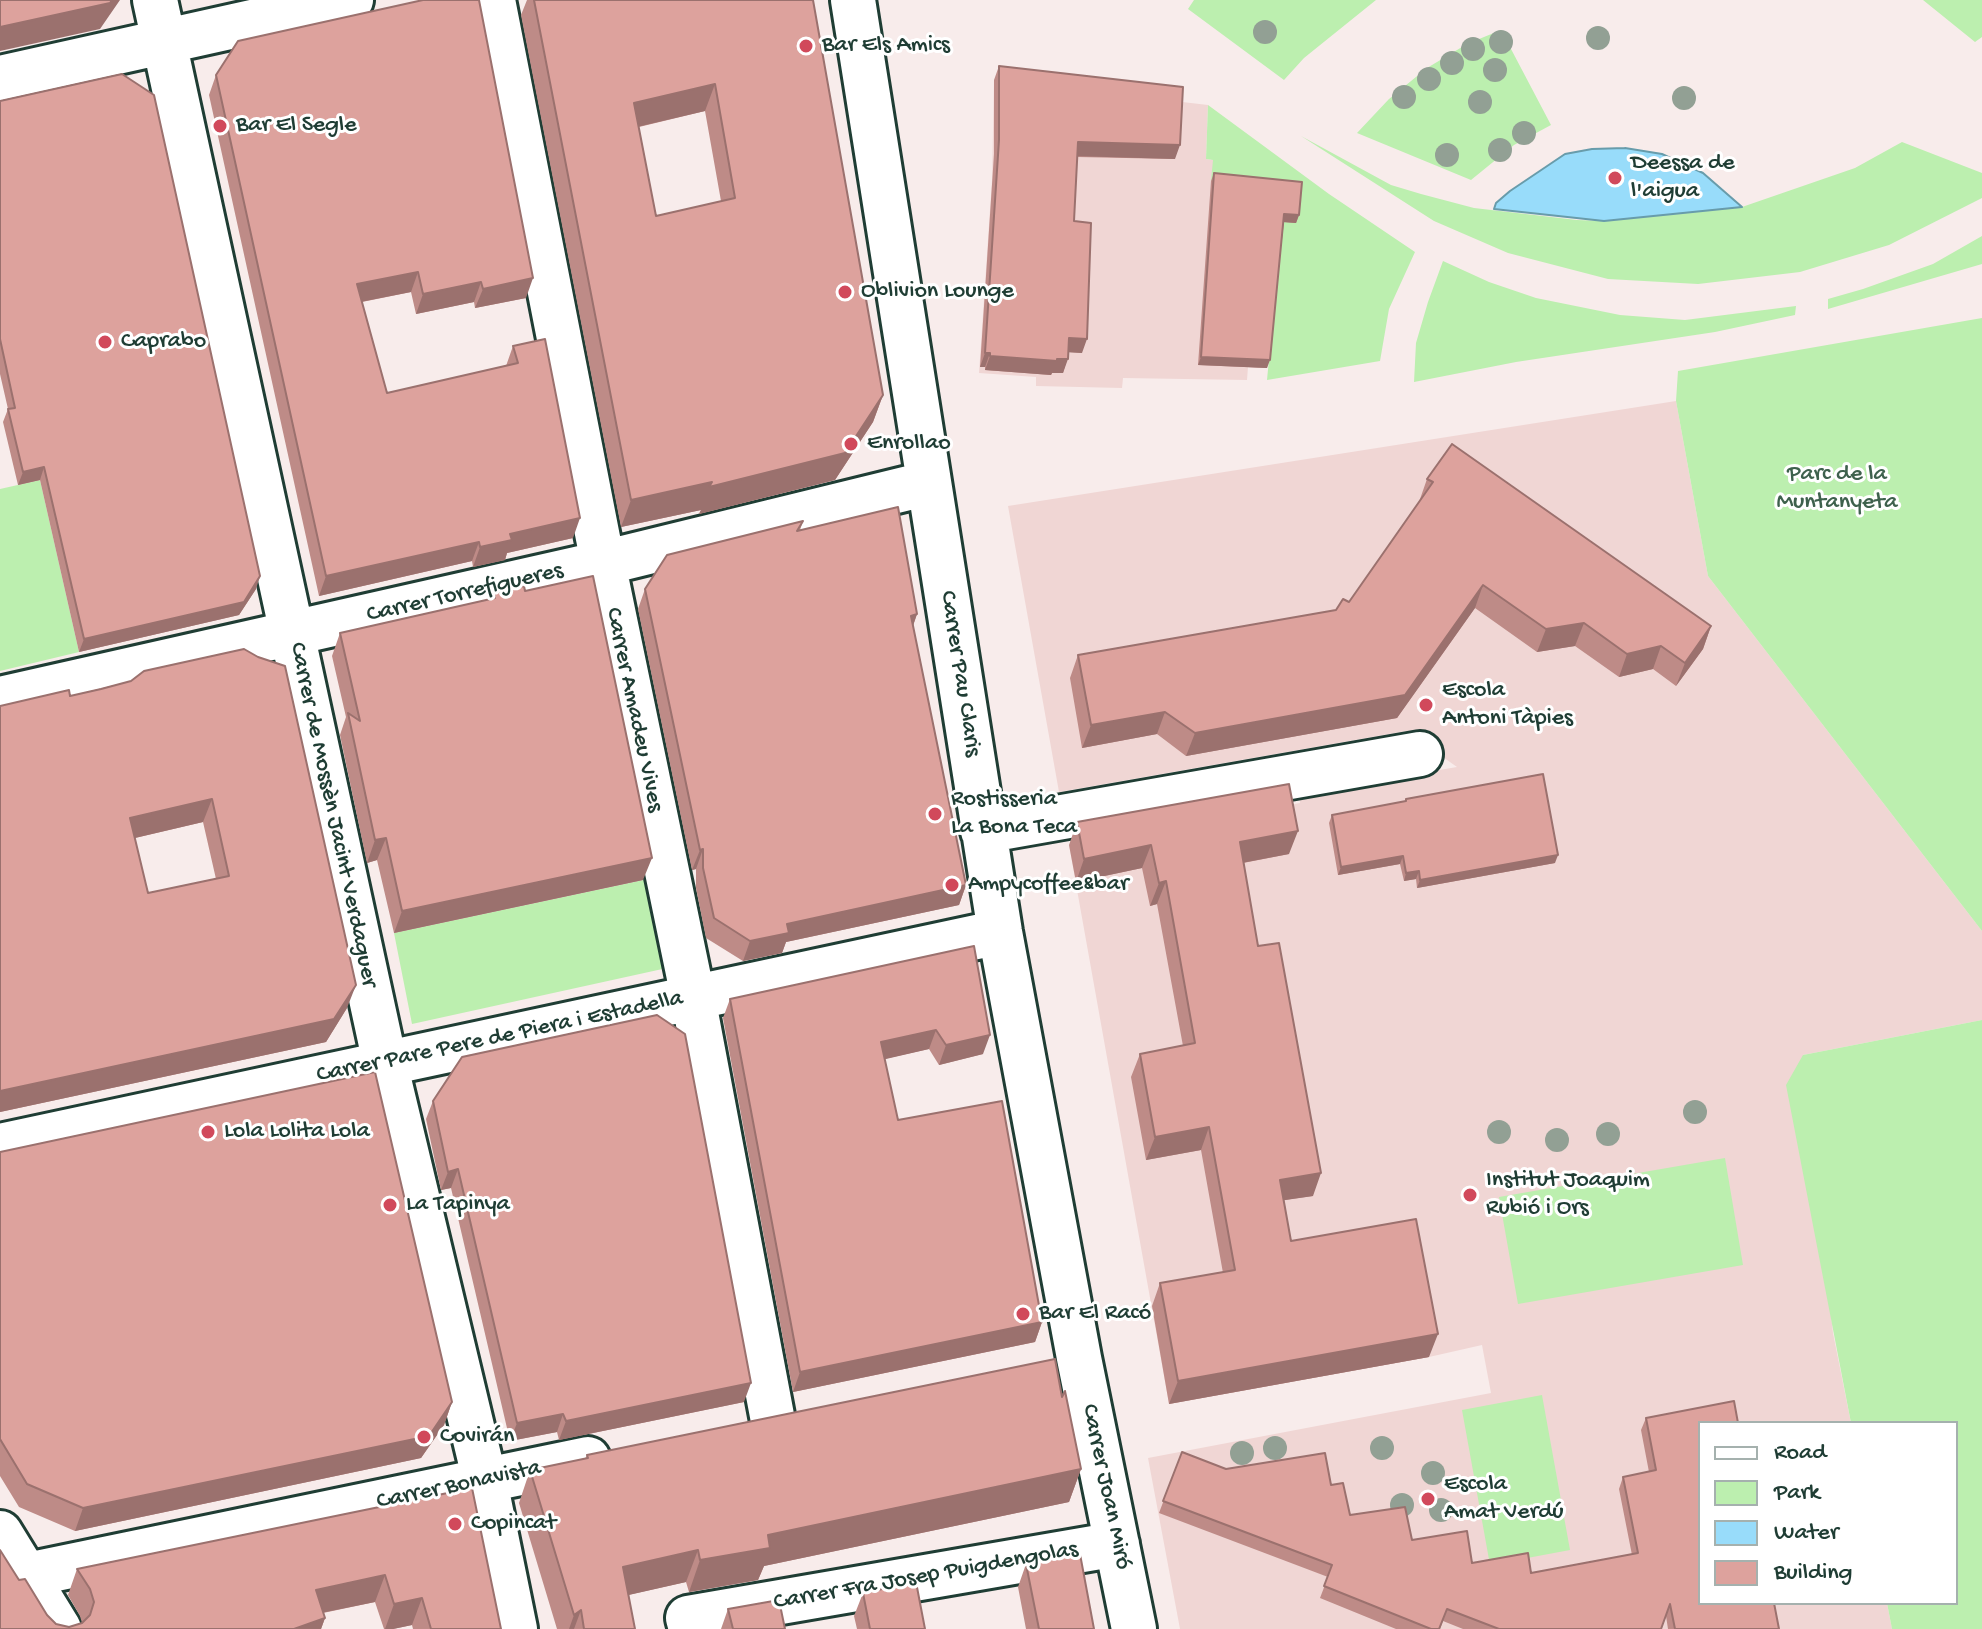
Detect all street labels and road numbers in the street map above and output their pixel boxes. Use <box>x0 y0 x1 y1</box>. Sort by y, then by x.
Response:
street label: Carrer Torrefigueres <box>364 557 566 631</box>
street label: Carrer Pau Claris <box>932 589 986 759</box>
street label: Carrer Amadeu Vives <box>597 605 669 815</box>
street label: Carrer de Mossèn Jacint Verdaguer <box>281 640 383 990</box>
street label: Carrer Pare Pere de Piera i Estadella <box>314 985 686 1091</box>
street label: Carrer Joan Miró <box>1073 1402 1137 1572</box>
street label: Carrer Bonavista <box>374 1455 544 1517</box>
street label: Carrer Fra Josep Puigdengolas <box>772 1536 1080 1618</box>

